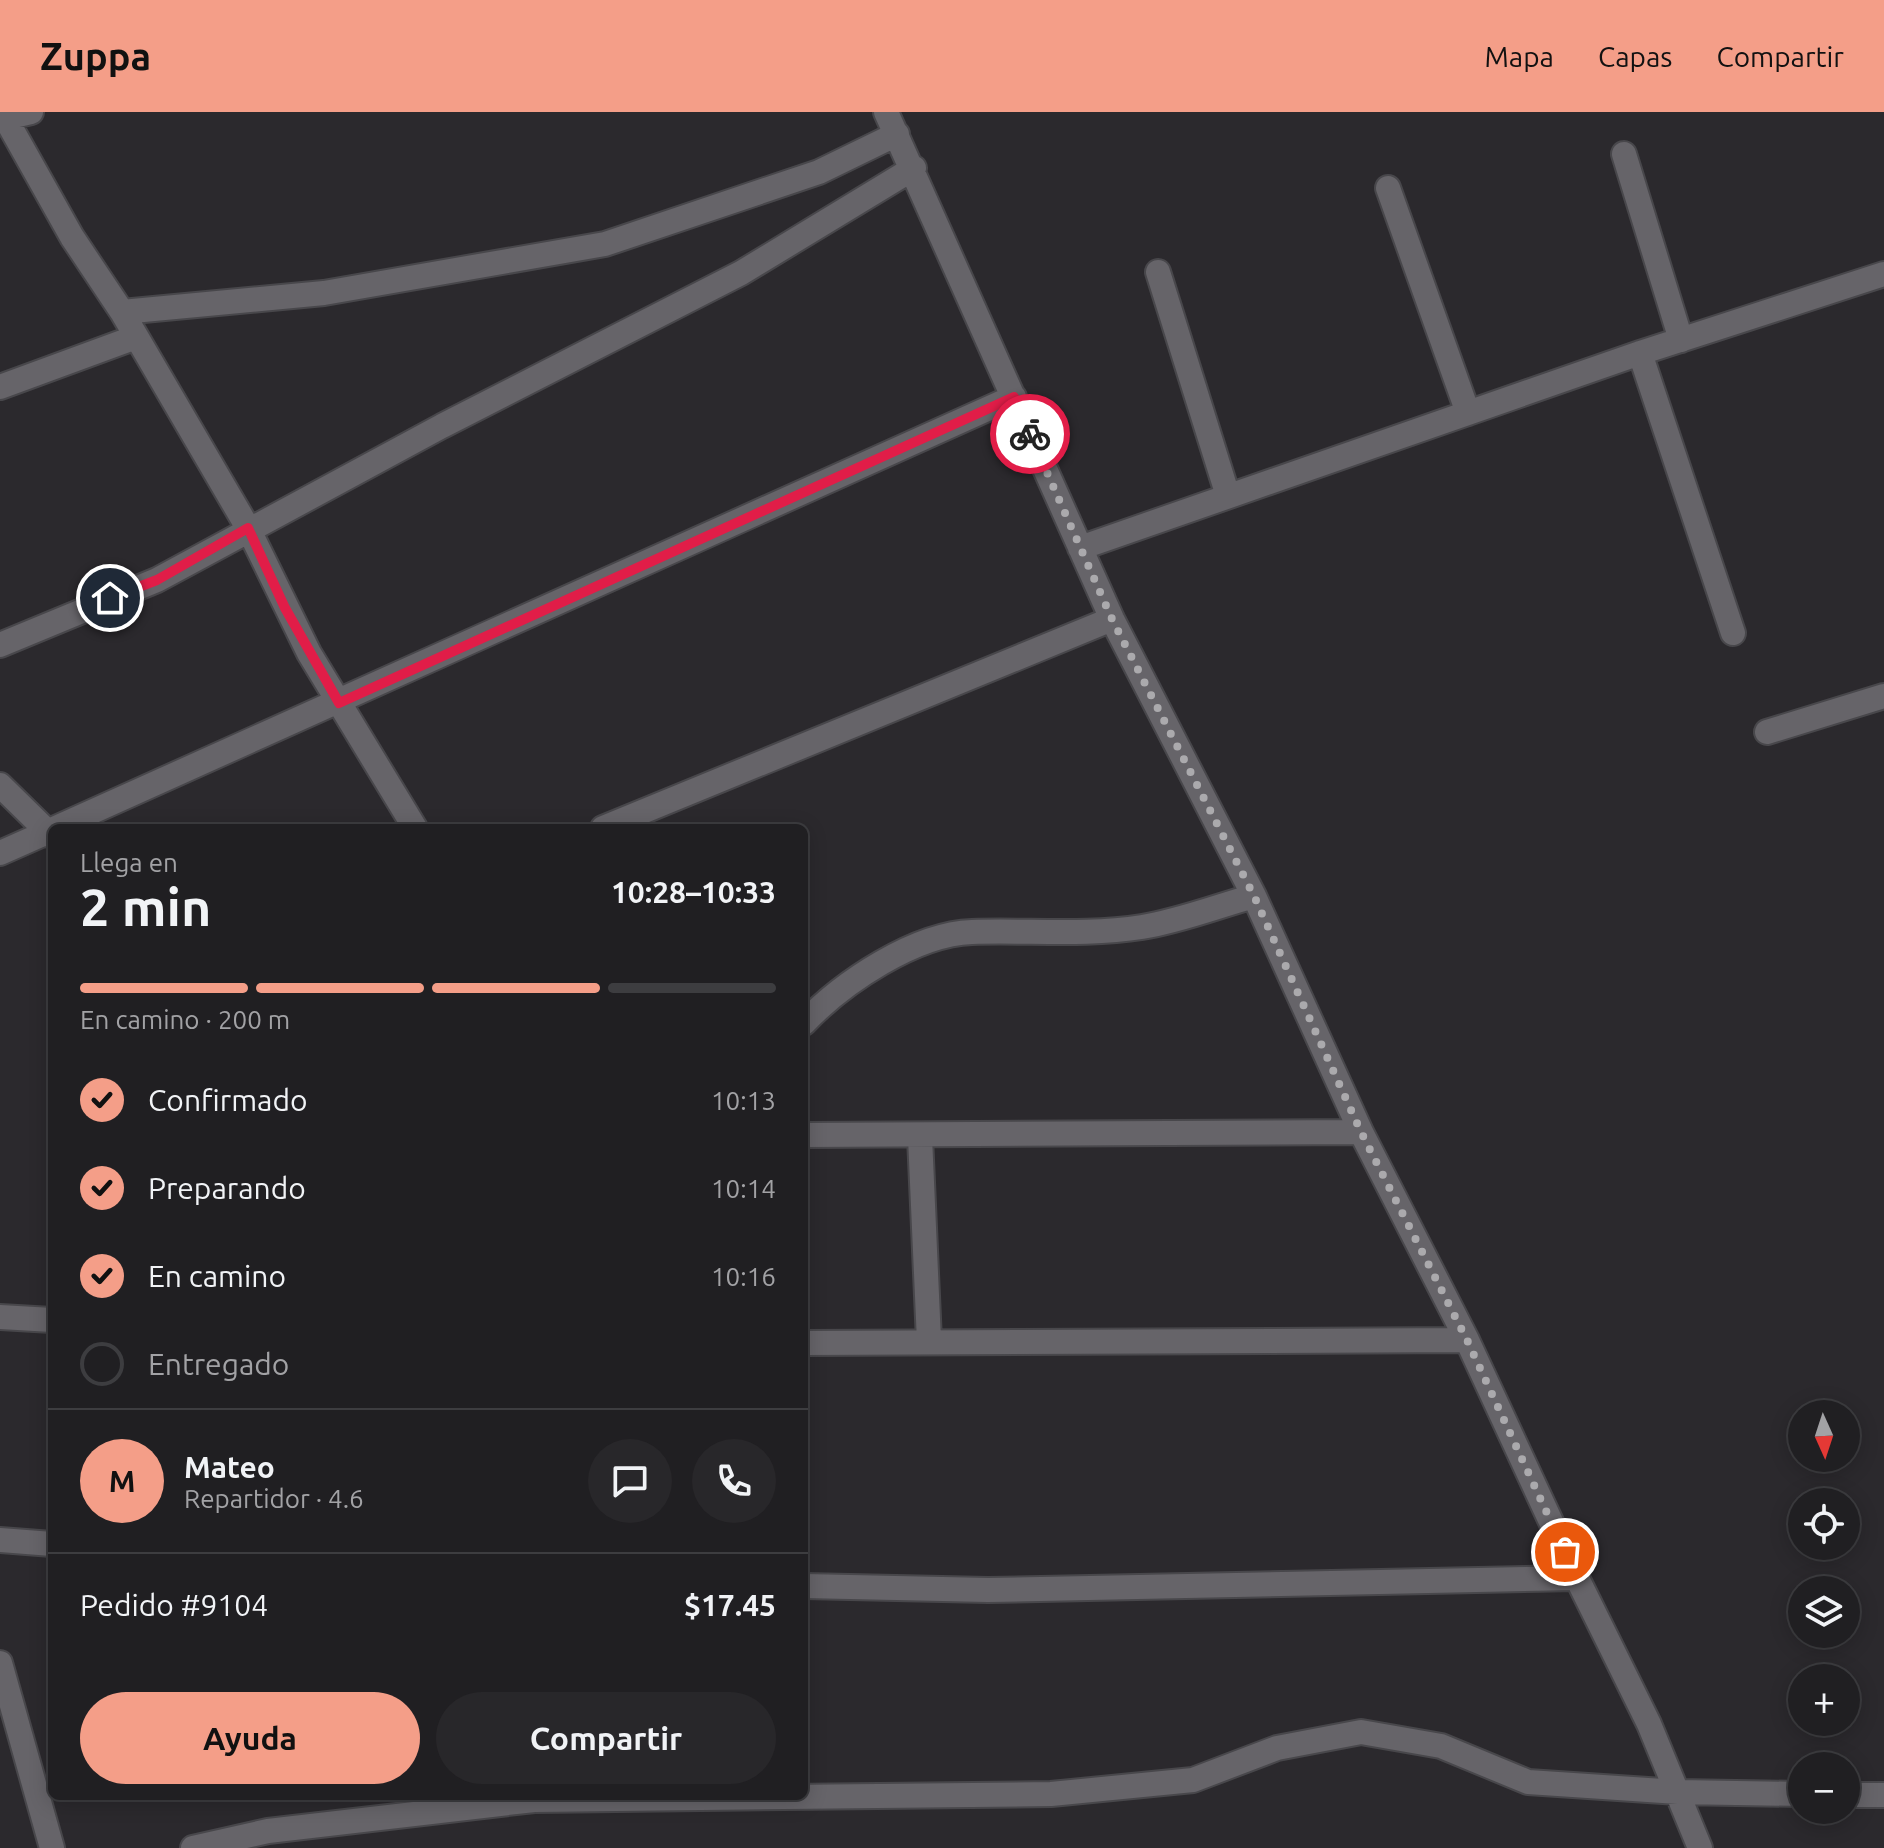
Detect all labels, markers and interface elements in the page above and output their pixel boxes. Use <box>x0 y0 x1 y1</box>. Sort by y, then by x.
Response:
text: Zuppa <box>40 35 151 77</box>
text: Mapa <box>1484 41 1554 72</box>
text: Capas <box>1598 41 1673 72</box>
text: Compartir <box>1717 41 1844 72</box>
courier <box>990 394 1070 474</box>
icon: bike <box>1008 412 1052 456</box>
pin <box>76 564 144 632</box>
icon: home <box>88 576 132 620</box>
text: Llega en <box>80 848 178 877</box>
text: 10:28–10:33 <box>611 875 776 909</box>
text: 2 min <box>80 878 211 936</box>
text: En camino · 200 m <box>80 1005 290 1034</box>
icon: check <box>80 1078 124 1122</box>
text: Confirmado <box>148 1083 308 1117</box>
text: 10:13 <box>711 1086 776 1115</box>
icon: check <box>80 1166 124 1210</box>
text: Preparando <box>148 1171 306 1205</box>
text: 10:14 <box>711 1174 776 1203</box>
icon: check <box>80 1254 124 1298</box>
text: En camino <box>148 1259 286 1293</box>
text: 10:16 <box>711 1262 776 1291</box>
text: Entregado <box>148 1347 289 1381</box>
north arrow <box>1788 1400 1860 1472</box>
map controls <box>1788 1400 1860 1824</box>
button: chat <box>588 1439 672 1523</box>
button: phone <box>692 1439 776 1523</box>
text: Mateo <box>184 1450 275 1484</box>
text: M <box>109 1464 135 1498</box>
text: Repartidor · 4.6 <box>184 1484 364 1513</box>
button: locate <box>1788 1488 1860 1560</box>
pin <box>1531 1518 1599 1586</box>
icon: bag <box>1543 1530 1587 1574</box>
button: layers <box>1788 1576 1860 1648</box>
text: Pedido #9104 <box>80 1588 268 1622</box>
text: $17.45 <box>684 1588 776 1622</box>
button: + <box>1788 1664 1860 1736</box>
button: Ayuda <box>80 1692 420 1784</box>
button: Compartir <box>436 1692 776 1784</box>
button: − <box>1788 1752 1860 1824</box>

